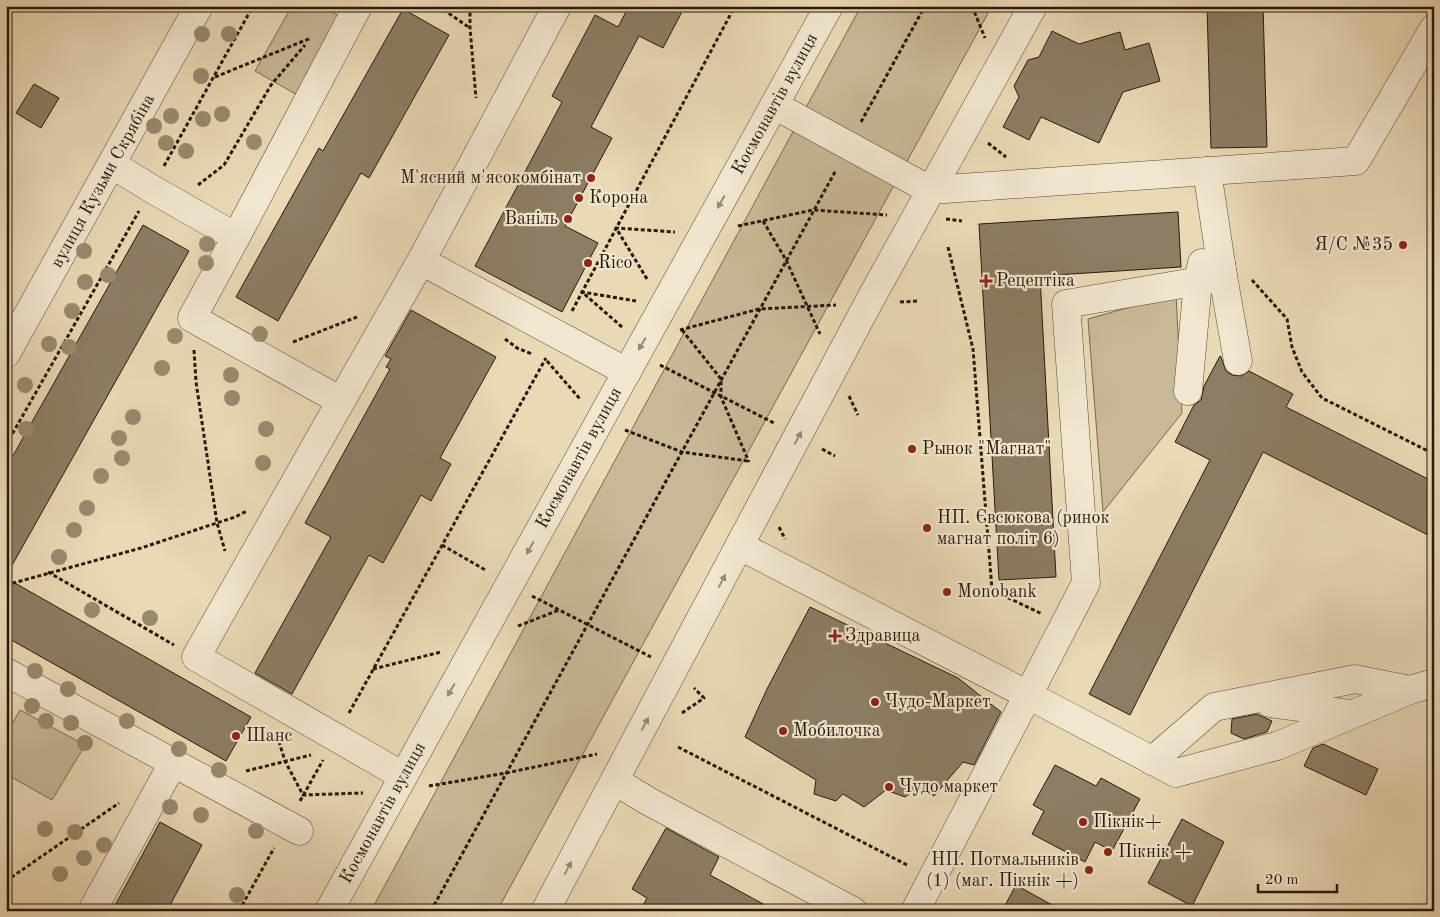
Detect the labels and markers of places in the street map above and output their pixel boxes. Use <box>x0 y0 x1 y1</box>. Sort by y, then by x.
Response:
place label: М'ясний м'ясокомбінат <box>400 169 581 187</box>
marker: М'ясний м'ясокомбінат <box>585 172 597 184</box>
place label: Корона <box>589 189 648 207</box>
marker: Корона <box>573 192 585 204</box>
place label: Ваніль <box>505 210 558 228</box>
marker: Ваніль <box>562 213 574 225</box>
place label: Я/С №35 <box>1314 236 1393 254</box>
marker: Я/С №35 <box>1397 239 1409 251</box>
place label: Rico <box>598 254 633 272</box>
marker: Rico <box>582 257 594 269</box>
place label: Рецептіка <box>996 272 1075 290</box>
marker: Рецептіка <box>980 275 992 287</box>
place label: Рынок "Магнат" <box>922 440 1051 458</box>
marker: Рынок "Магнат" <box>906 443 918 455</box>
place label: НП. Євсюкова (ринок магнат політ 6) <box>937 508 1109 548</box>
marker: НП. Євсюкова (ринок магнат політ 6) <box>921 522 933 534</box>
place label: Monobank <box>957 583 1037 601</box>
marker: Monobank <box>941 586 953 598</box>
place label: Здравица <box>845 627 920 645</box>
marker: Здравица <box>829 630 841 642</box>
place label: Чудо-Маркет <box>885 693 990 711</box>
marker: Чудо-Маркет <box>869 696 881 708</box>
place label: Мобилочка <box>793 722 881 740</box>
marker: Мобилочка <box>777 725 789 737</box>
place label: Шанс <box>246 727 293 745</box>
marker: Шанс <box>230 730 242 742</box>
place label: Чудо маркет <box>899 778 998 796</box>
marker: Чудо маркет <box>883 781 895 793</box>
place label: Пікнік+ <box>1093 813 1162 831</box>
marker: Пікнік+ <box>1077 816 1089 828</box>
place label: Пікнік + <box>1118 843 1192 861</box>
marker: Пікнік + <box>1102 846 1114 858</box>
place label: НП. Потмальників (1) (маг. Пікнік +) <box>926 851 1079 890</box>
marker: НП. Потмальників (1) (маг. Пікнік +) <box>1083 864 1095 876</box>

